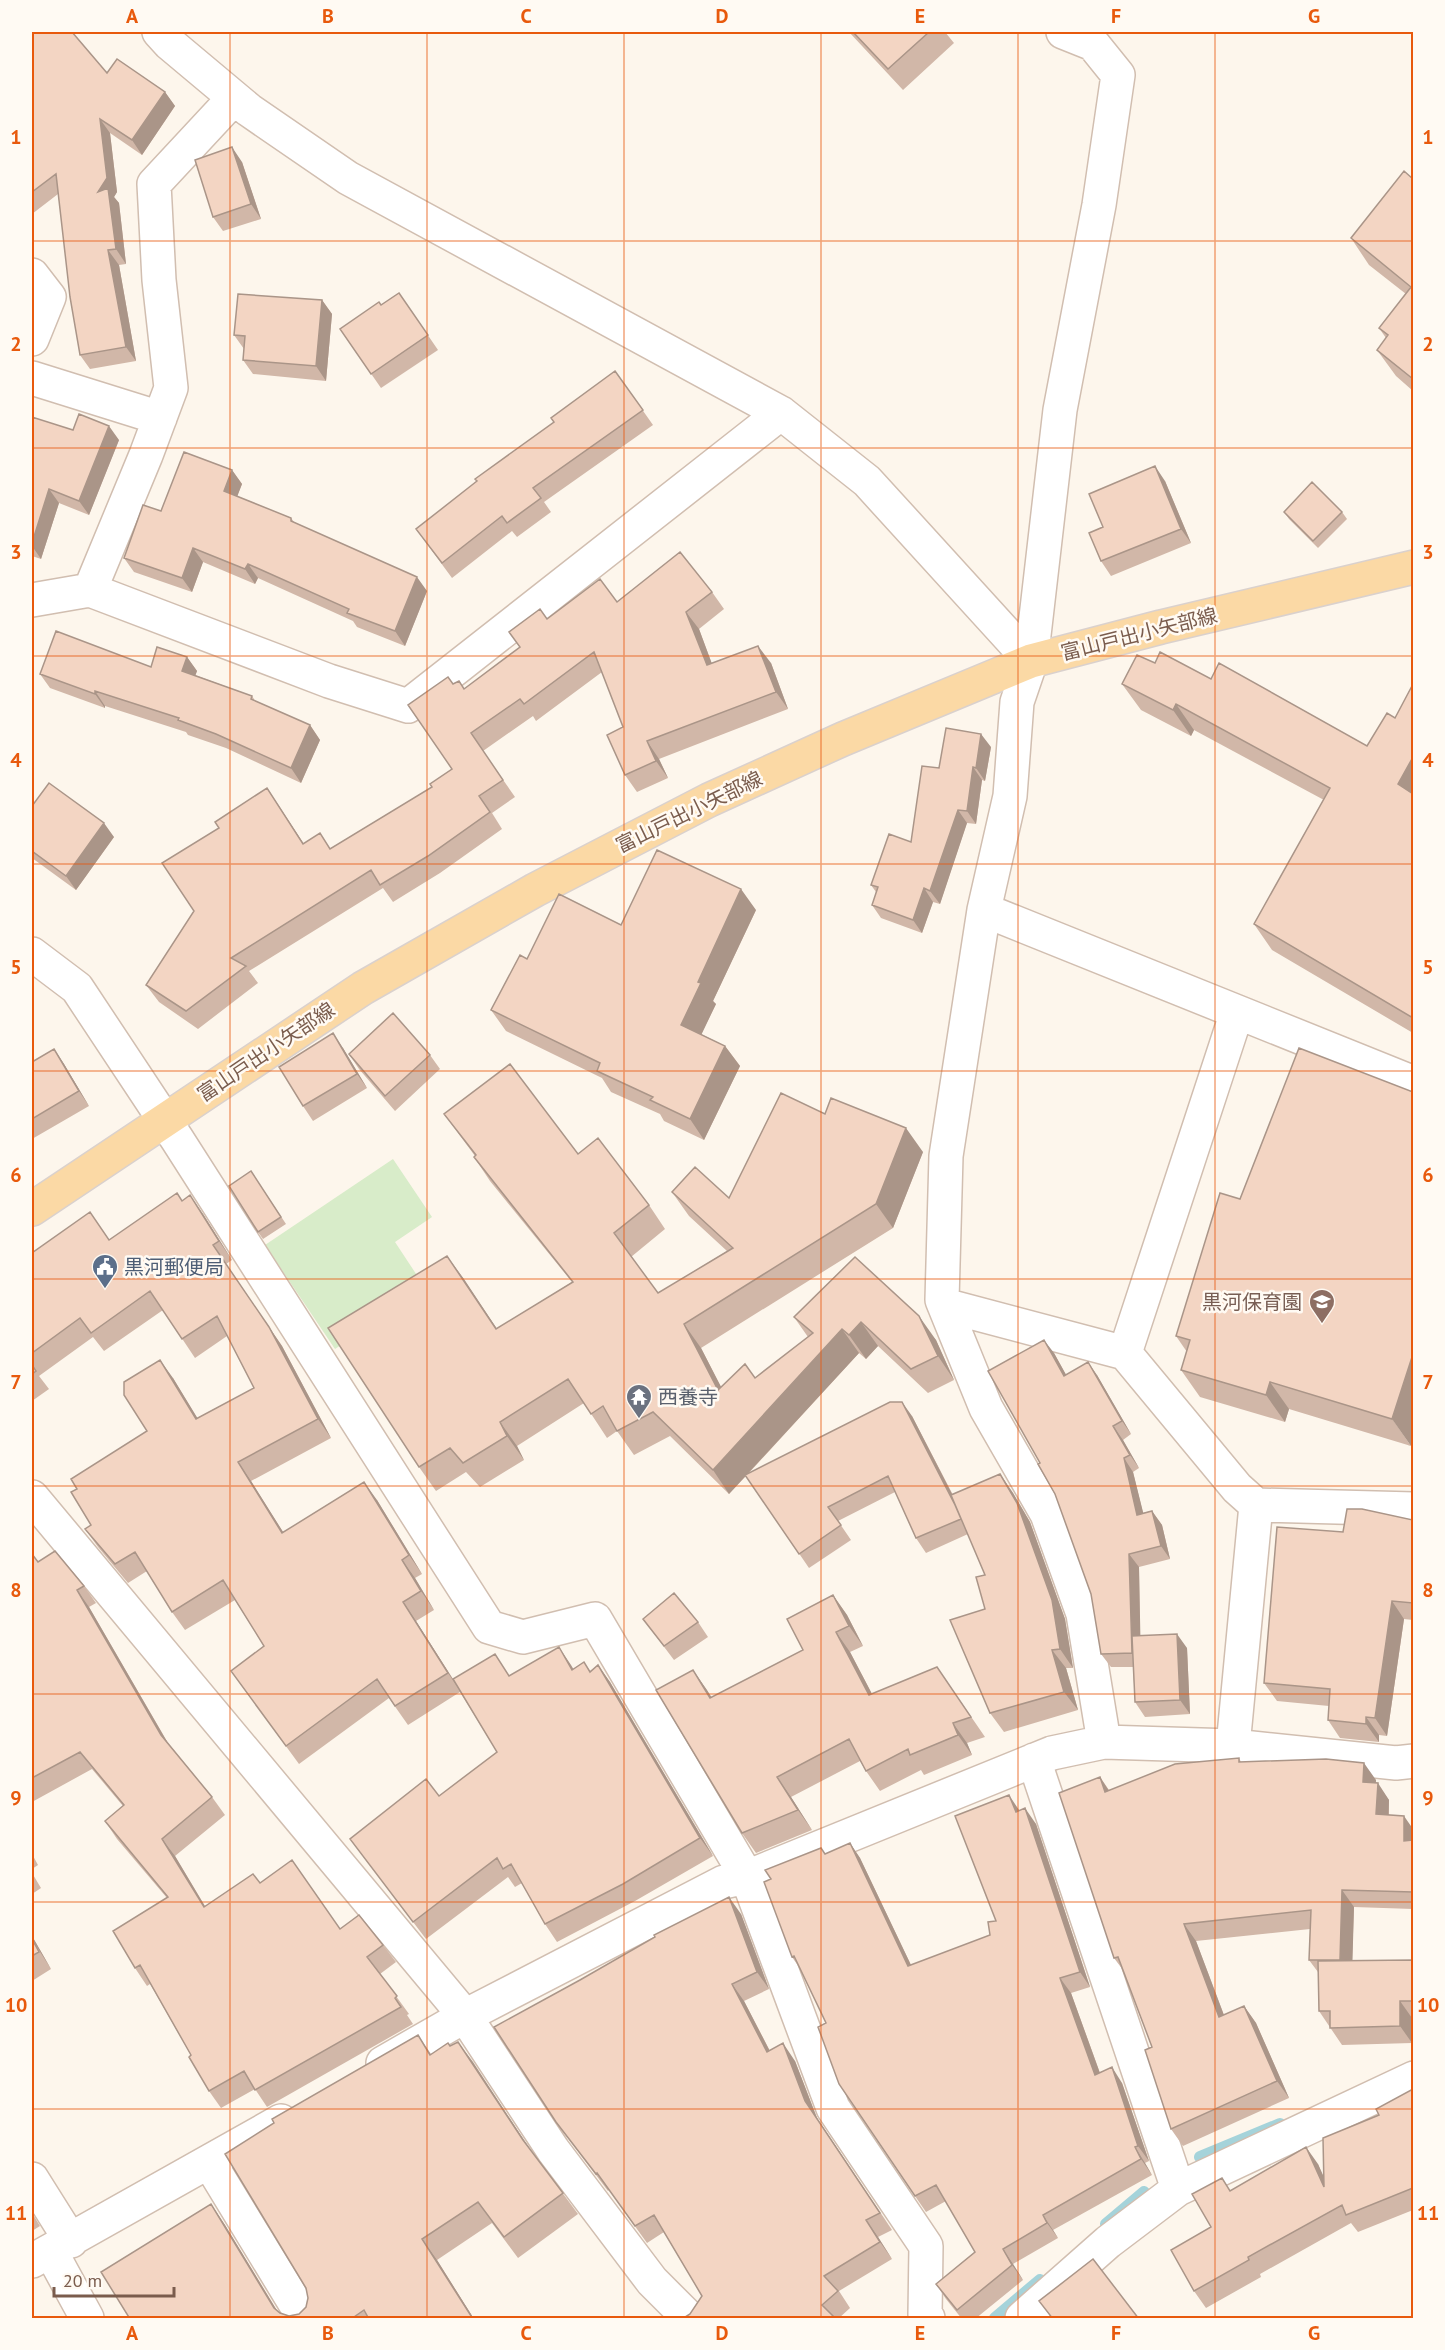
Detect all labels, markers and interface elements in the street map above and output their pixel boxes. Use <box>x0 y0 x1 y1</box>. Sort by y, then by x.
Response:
text: A <box>126 3 139 29</box>
text: B <box>322 3 334 29</box>
text: C <box>520 3 532 29</box>
text: D <box>716 3 729 29</box>
text: E <box>915 3 925 29</box>
text: F <box>1111 3 1121 29</box>
text: G <box>1308 3 1320 29</box>
text: 1 <box>10 124 22 150</box>
text: 1 <box>1422 124 1434 150</box>
text: 2 <box>10 331 22 357</box>
text: 2 <box>1422 331 1434 357</box>
text: 3 <box>10 539 22 565</box>
text: 3 <box>1422 539 1434 565</box>
street label: 富山戸出小矢部線 <box>1058 602 1220 666</box>
text: 4 <box>10 747 22 773</box>
text: 4 <box>1422 747 1434 773</box>
street label: 富山戸出小矢部線 <box>611 765 767 859</box>
text: 5 <box>10 954 22 980</box>
text: 5 <box>1422 954 1434 980</box>
street label: 富山戸出小矢部線 <box>192 996 340 1108</box>
text: 6 <box>10 1162 22 1188</box>
text: 6 <box>1422 1162 1434 1188</box>
public building icon: 黒河郵便局 <box>90 1252 120 1290</box>
place label: 黒河郵便局 <box>124 1254 224 1280</box>
school or university icon: 黒河保育園 <box>1307 1287 1337 1325</box>
place label: 黒河保育園 <box>1202 1289 1302 1315</box>
text: 7 <box>10 1369 22 1395</box>
text: 7 <box>1422 1369 1434 1395</box>
temple icon: 西養寺 <box>624 1382 654 1420</box>
place label: 西養寺 <box>658 1384 718 1410</box>
text: 8 <box>10 1577 22 1603</box>
text: 8 <box>1422 1577 1434 1603</box>
text: 9 <box>10 1785 22 1811</box>
text: 9 <box>1422 1785 1434 1811</box>
text: 10 <box>5 1992 27 2018</box>
text: 10 <box>1417 1992 1439 2018</box>
text: 11 <box>5 2200 27 2226</box>
text: 11 <box>1417 2200 1439 2226</box>
scale bar <box>54 2260 174 2298</box>
text: 20 m <box>63 2269 102 2292</box>
text: A <box>126 2320 139 2346</box>
text: B <box>322 2320 334 2346</box>
text: C <box>520 2320 532 2346</box>
text: D <box>716 2320 729 2346</box>
text: E <box>915 2320 925 2346</box>
text: F <box>1111 2320 1121 2346</box>
text: G <box>1308 2320 1320 2346</box>

